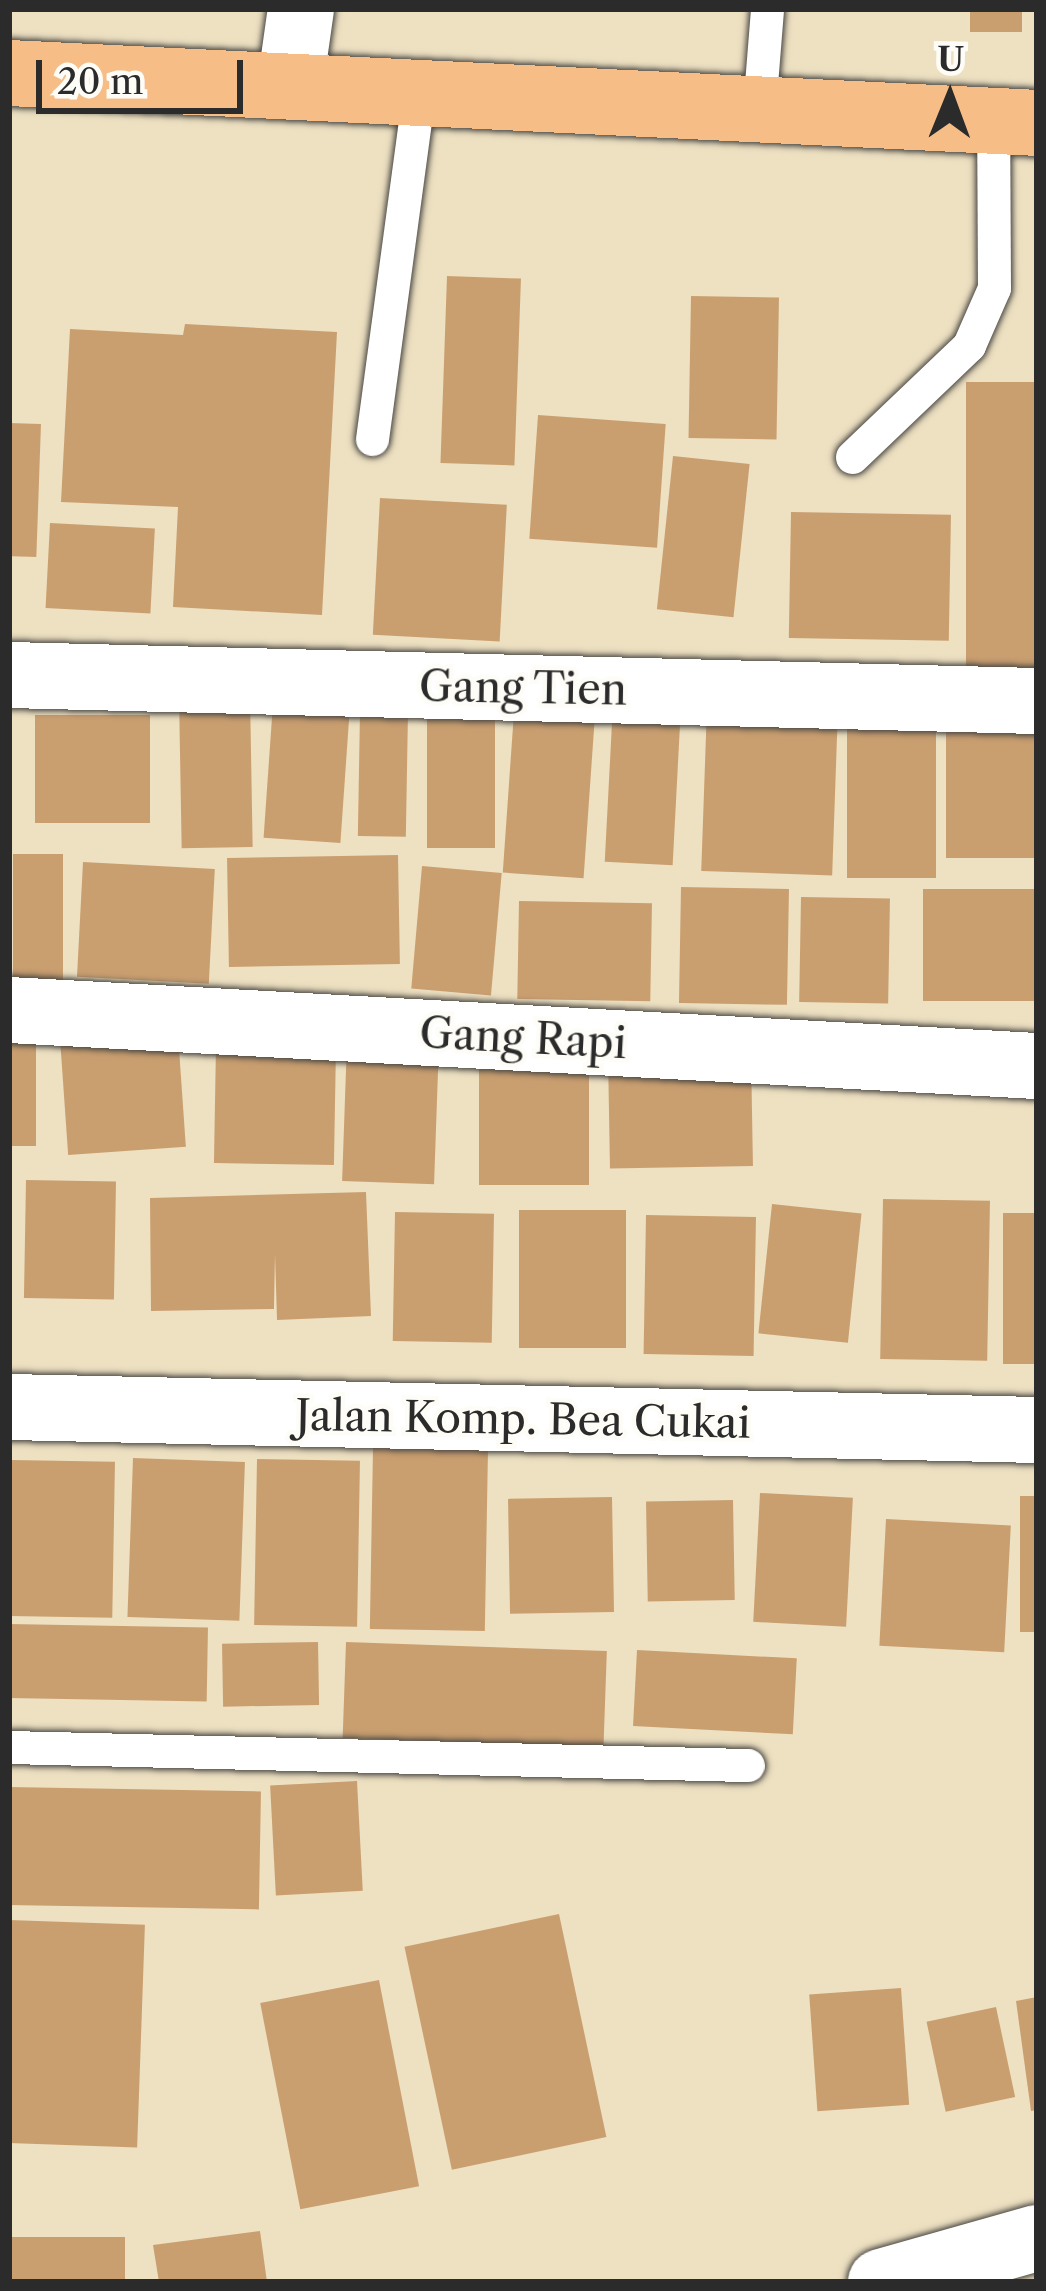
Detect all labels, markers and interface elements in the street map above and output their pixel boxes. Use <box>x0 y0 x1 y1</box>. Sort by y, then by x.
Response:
scale bar <box>42 36 249 110</box>
north arrow <box>890 36 1010 156</box>
text: U <box>937 39 964 80</box>
text: 20 m <box>57 59 144 103</box>
street label: Gang Tien <box>418 661 628 715</box>
street label: Gang Rapi <box>418 1007 628 1069</box>
street label: Jalan Komp. Bea Cukai <box>295 1390 751 1448</box>

